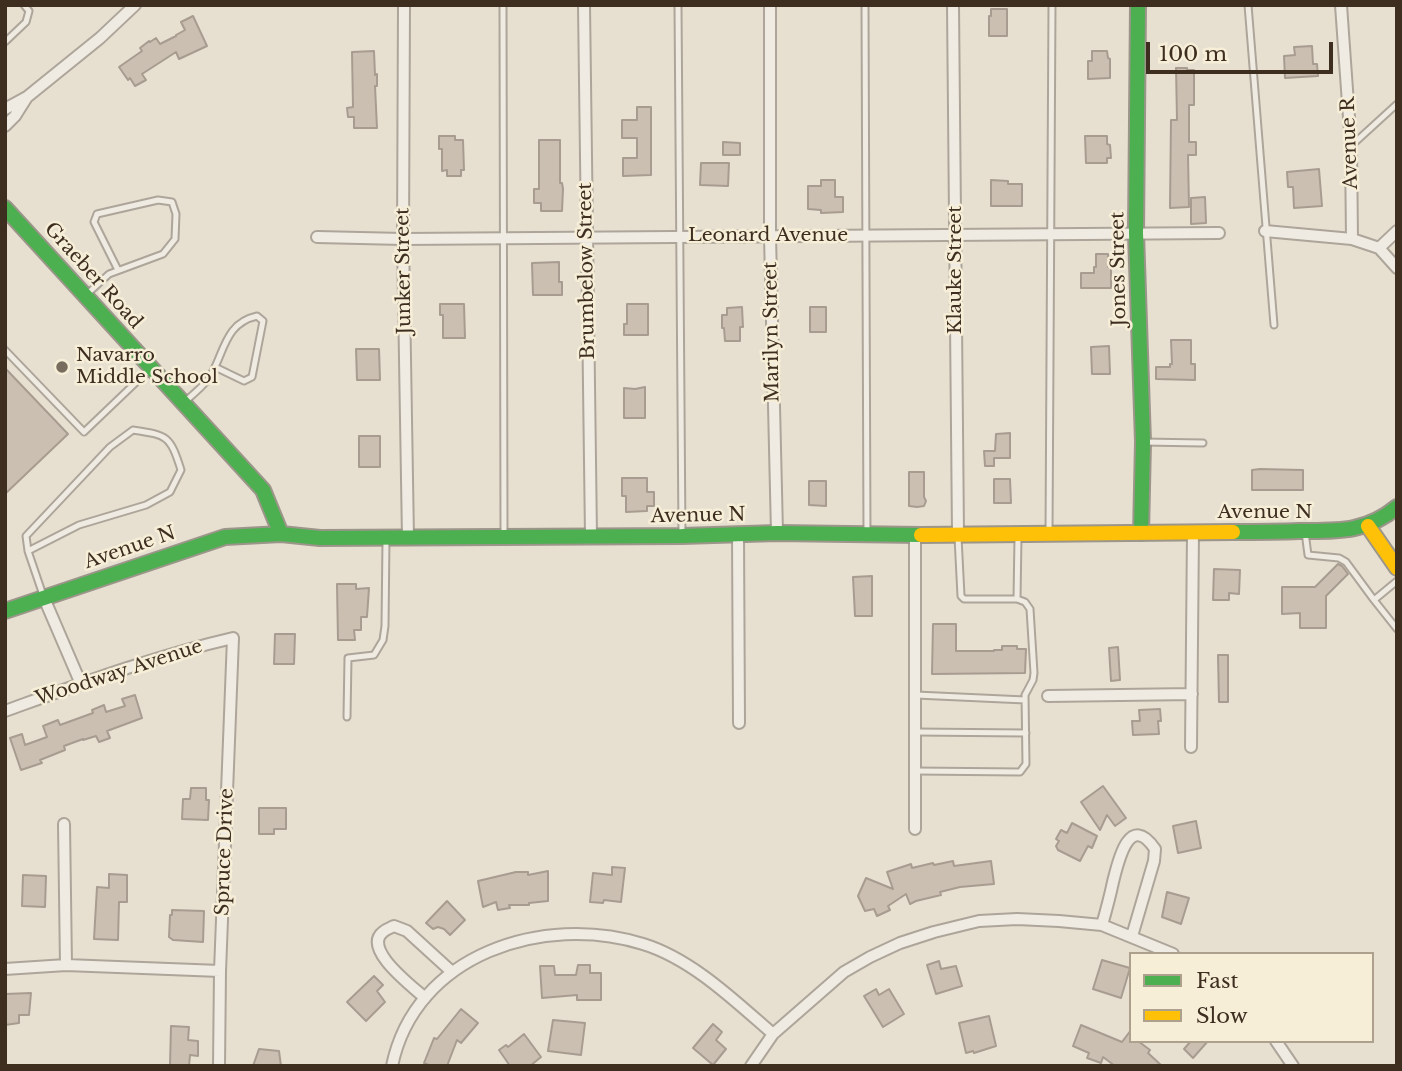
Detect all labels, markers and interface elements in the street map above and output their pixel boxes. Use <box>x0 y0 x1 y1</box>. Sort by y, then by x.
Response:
scale bar <box>1150 28 1337 72</box>
text: 100 m <box>1159 41 1227 67</box>
street label: Avenue R <box>1337 96 1363 190</box>
street label: Brumbelow Street <box>574 182 600 360</box>
street label: Klauke Street <box>945 206 967 334</box>
street label: Junker Street <box>391 208 417 334</box>
street label: Jones Street <box>1107 212 1131 326</box>
street label: Graeber Road <box>39 218 147 334</box>
street label: Leonard Avenue <box>688 225 848 247</box>
street label: Marilyn Street <box>759 261 785 403</box>
place label: Navarro Middle School <box>76 345 218 389</box>
marker: Navarro Middle School <box>54 359 70 375</box>
street label: Avenue N <box>1218 502 1312 524</box>
street label: Avenue N <box>650 504 746 528</box>
street label: Avenue N <box>81 522 179 574</box>
street label: Woodway Avenue <box>33 635 205 711</box>
street label: Spruce Drive <box>211 788 239 916</box>
legend <box>1129 952 1374 1043</box>
text: Fast <box>1196 968 1238 994</box>
text: Slow <box>1196 1003 1248 1029</box>

